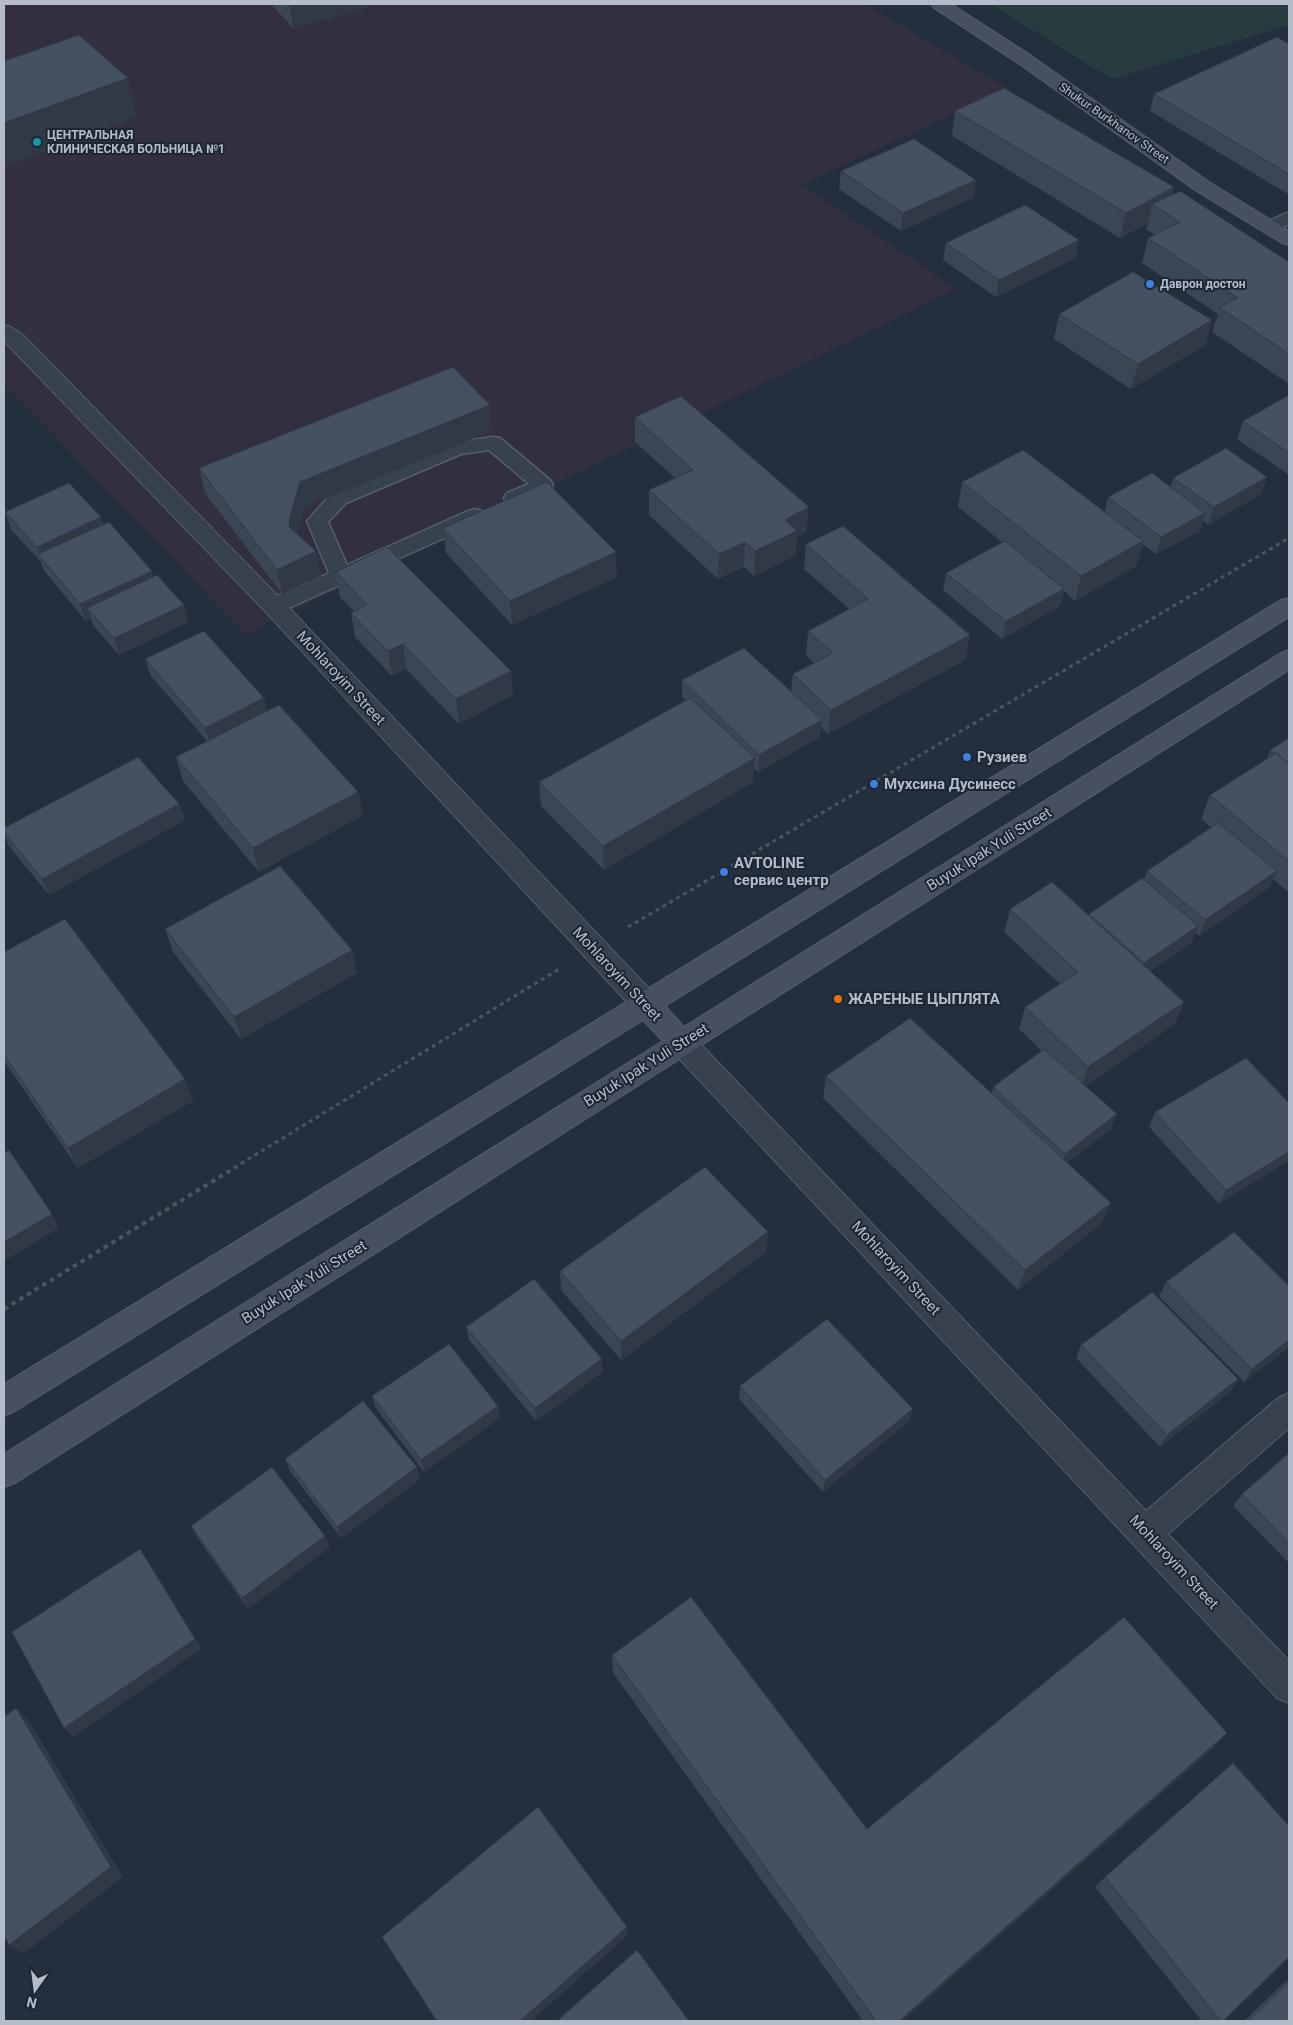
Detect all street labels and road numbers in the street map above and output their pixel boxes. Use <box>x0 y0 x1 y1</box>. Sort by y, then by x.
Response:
street label: Shukur Burkhanov Street <box>1056 80 1172 166</box>
street label: Mohlaroyim Street <box>293 627 389 729</box>
street label: Buyuk Ipak Yuli Street <box>923 803 1055 895</box>
street label: Mohlaroyim Street <box>569 923 665 1025</box>
street label: Buyuk Ipak Yuli Street <box>580 1019 712 1111</box>
street label: Mohlaroyim Street <box>848 1217 944 1319</box>
street label: Buyuk Ipak Yuli Street <box>238 1236 370 1328</box>
street label: Mohlaroyim Street <box>1126 1511 1222 1613</box>

